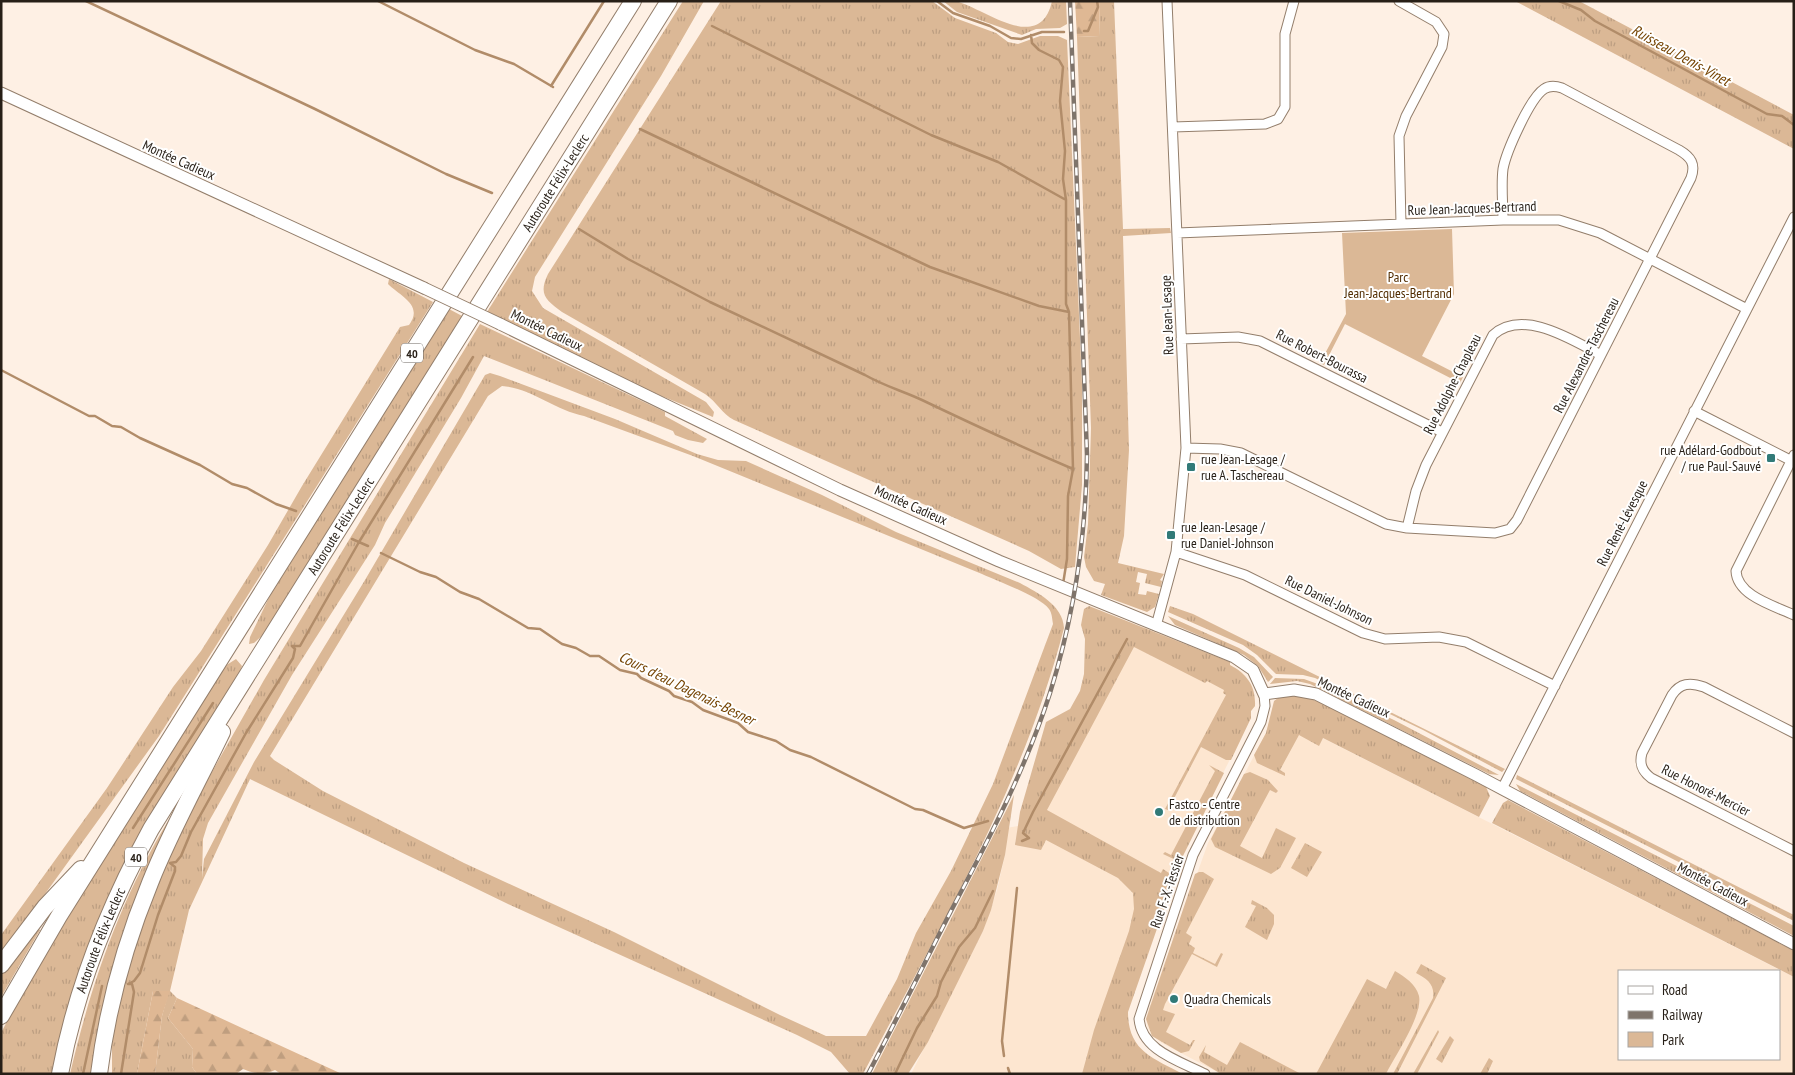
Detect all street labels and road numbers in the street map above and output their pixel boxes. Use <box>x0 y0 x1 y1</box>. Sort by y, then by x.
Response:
street label: Autoroute Félix-Leclerc <box>518 130 593 235</box>
street label: Montée Cadieux <box>140 136 218 184</box>
street label: Rue Jean-Jacques-Bertrand <box>1407 197 1537 219</box>
street label: Rue Jean-Lesage <box>1157 275 1177 355</box>
street label: Rue Alexandre-Taschereau <box>1549 294 1623 416</box>
street label: Montée Cadieux <box>508 305 586 355</box>
street label: Rue Robert-Bourassa <box>1273 325 1371 387</box>
street label: Rue Adolphe-Chapleau <box>1419 331 1485 437</box>
road number: 40 <box>401 343 423 362</box>
street label: Autoroute Félix-Leclerc <box>303 474 378 578</box>
street label: Rue René-Lévesque <box>1593 477 1651 569</box>
street label: Montée Cadieux <box>872 481 950 529</box>
street label: Rue Daniel-Johnson <box>1282 571 1376 629</box>
street label: Montée Cadieux <box>1315 672 1393 722</box>
street label: Rue Honoré-Mercier <box>1659 760 1754 820</box>
road number: 40 <box>125 848 147 866</box>
street label: Rue F.-X.-Tessier <box>1146 852 1188 930</box>
street label: Montée Cadieux <box>1674 858 1752 910</box>
street label: Autoroute Félix-Leclerc <box>72 884 129 995</box>

